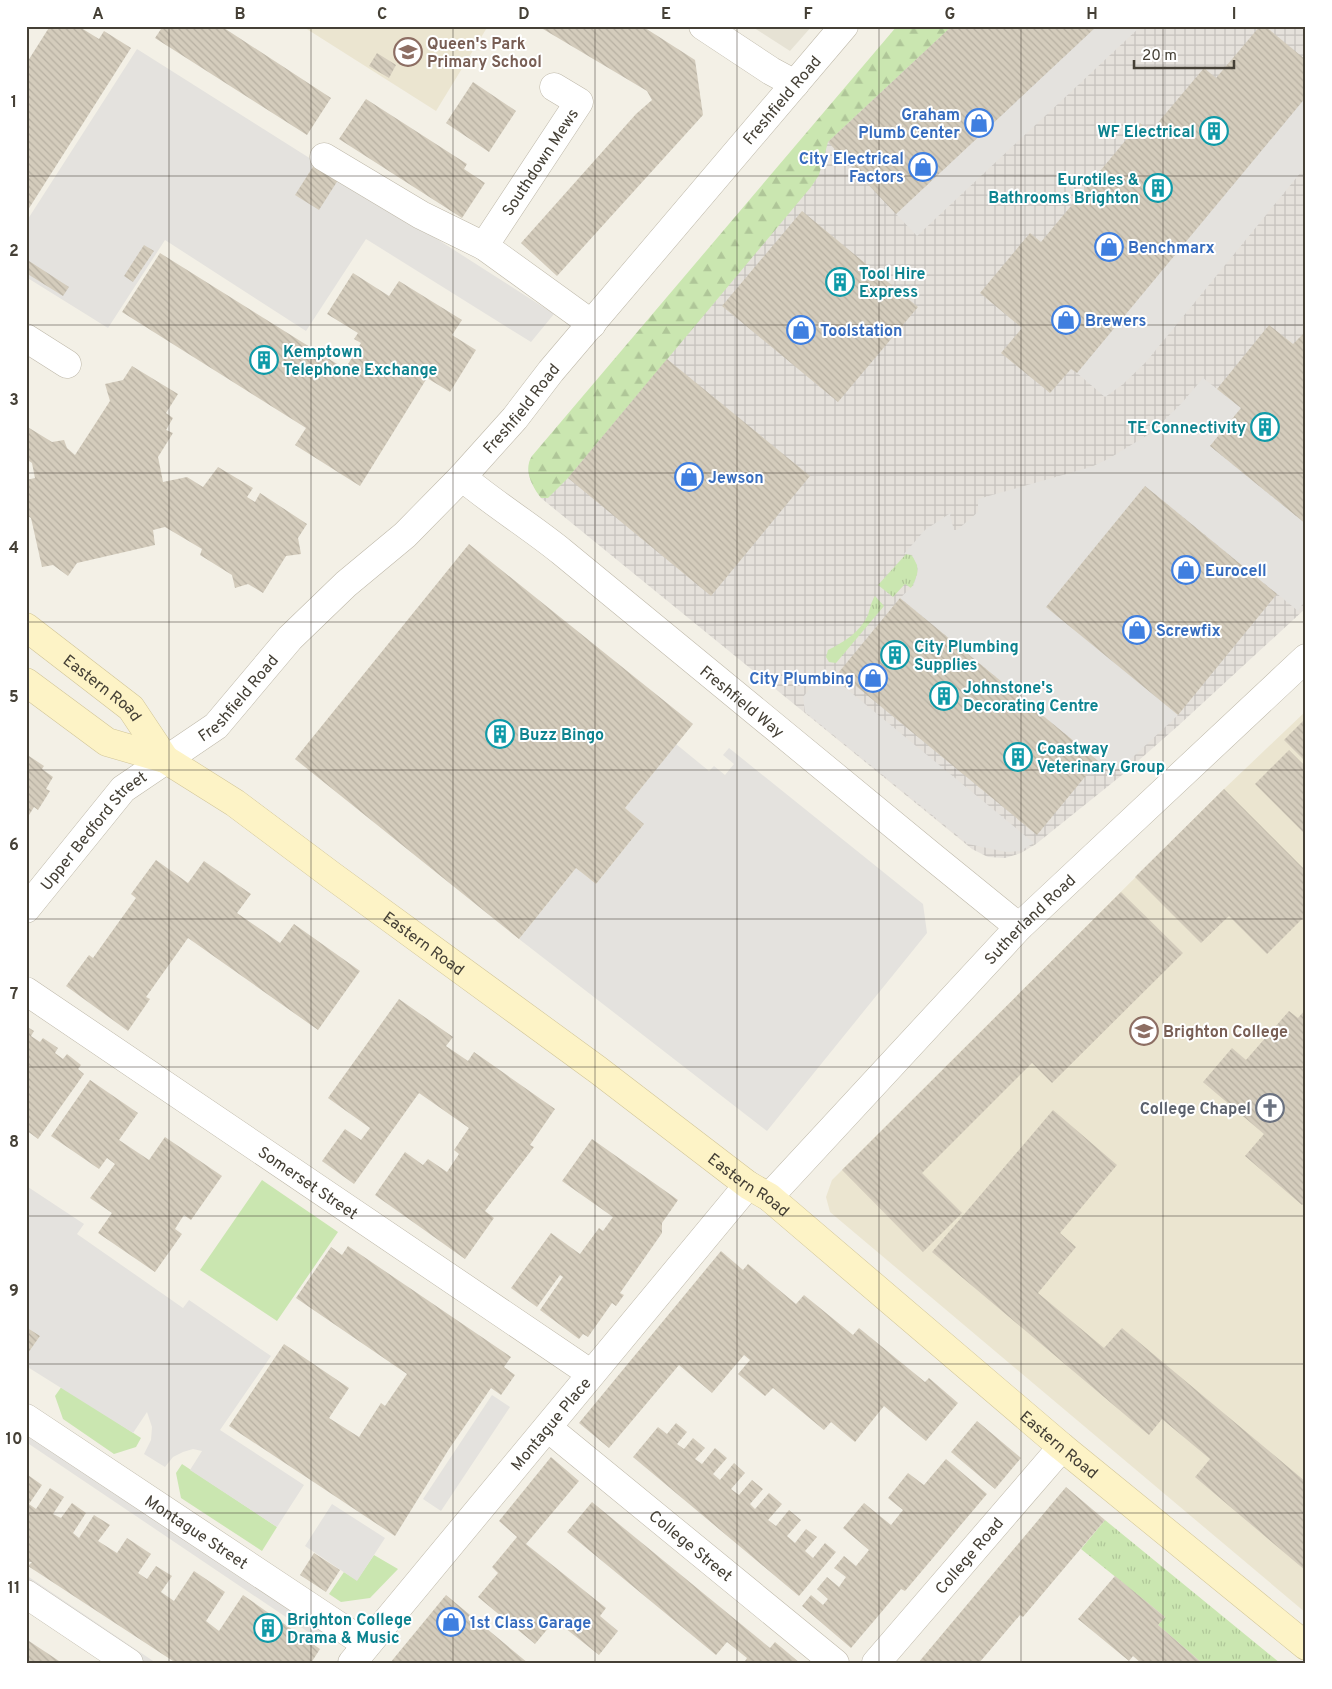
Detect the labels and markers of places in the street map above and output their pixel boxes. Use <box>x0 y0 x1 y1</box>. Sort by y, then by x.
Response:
place label: Queen's Park Primary School <box>427 35 542 73</box>
school or university icon: Queen's Park Primary School <box>393 37 423 67</box>
place label: Graham Plumb Center <box>858 106 960 144</box>
shop icon: Graham Plumb Center <box>964 108 994 138</box>
building icon: WF Electrical <box>1199 116 1229 146</box>
place label: WF Electrical <box>1097 123 1195 143</box>
place label: City Electrical Factors <box>799 150 904 188</box>
shop icon: City Electrical Factors <box>908 152 938 182</box>
place label: Eurotiles & Bathrooms Brighton <box>988 171 1139 209</box>
building icon: Eurotiles & Bathrooms Brighton <box>1143 173 1173 203</box>
shop icon: Benchmarx <box>1094 232 1124 262</box>
place label: Benchmarx <box>1128 239 1215 259</box>
place label: Tool Hire Express <box>859 265 925 303</box>
building icon: Tool Hire Express <box>825 267 855 297</box>
shop icon: Brewers <box>1051 305 1081 335</box>
place label: Brewers <box>1085 312 1146 332</box>
shop icon: Toolstation <box>786 315 816 345</box>
place label: Toolstation <box>820 322 903 342</box>
place label: Kemptown Telephone Exchange <box>283 343 438 381</box>
building icon: Kemptown Telephone Exchange <box>249 345 279 375</box>
building icon: TE Connectivity <box>1250 412 1280 442</box>
place label: TE Connectivity <box>1127 419 1246 439</box>
shop icon: Jewson <box>674 462 704 492</box>
place label: Jewson <box>708 469 764 489</box>
shop icon: Eurocell <box>1171 555 1201 585</box>
place label: Eurocell <box>1205 562 1267 582</box>
shop icon: Screwfix <box>1122 615 1152 645</box>
place label: Screwfix <box>1156 622 1221 642</box>
place label: City Plumbing Supplies <box>914 638 1019 676</box>
building icon: City Plumbing Supplies <box>880 640 910 670</box>
shop icon: City Plumbing <box>858 663 888 693</box>
place label: City Plumbing <box>749 670 854 690</box>
place label: Johnstone's Decorating Centre <box>963 679 1099 717</box>
building icon: Johnstone's Decorating Centre <box>929 681 959 711</box>
building icon: Buzz Bingo <box>485 719 515 749</box>
place label: Buzz Bingo <box>519 726 604 746</box>
place label: Coastway Veterinary Group <box>1037 740 1165 778</box>
building icon: Coastway Veterinary Group <box>1003 742 1033 772</box>
school or university icon: Brighton College <box>1129 1016 1159 1046</box>
place label: Brighton College <box>1163 1023 1288 1043</box>
church icon: College Chapel <box>1255 1093 1285 1123</box>
place label: College Chapel <box>1140 1100 1251 1120</box>
shop icon: 1st Class Garage <box>436 1607 466 1637</box>
place label: Brighton College Drama & Music <box>287 1611 412 1649</box>
building icon: Brighton College Drama & Music <box>253 1613 283 1643</box>
place label: 1st Class Garage <box>470 1614 591 1634</box>

